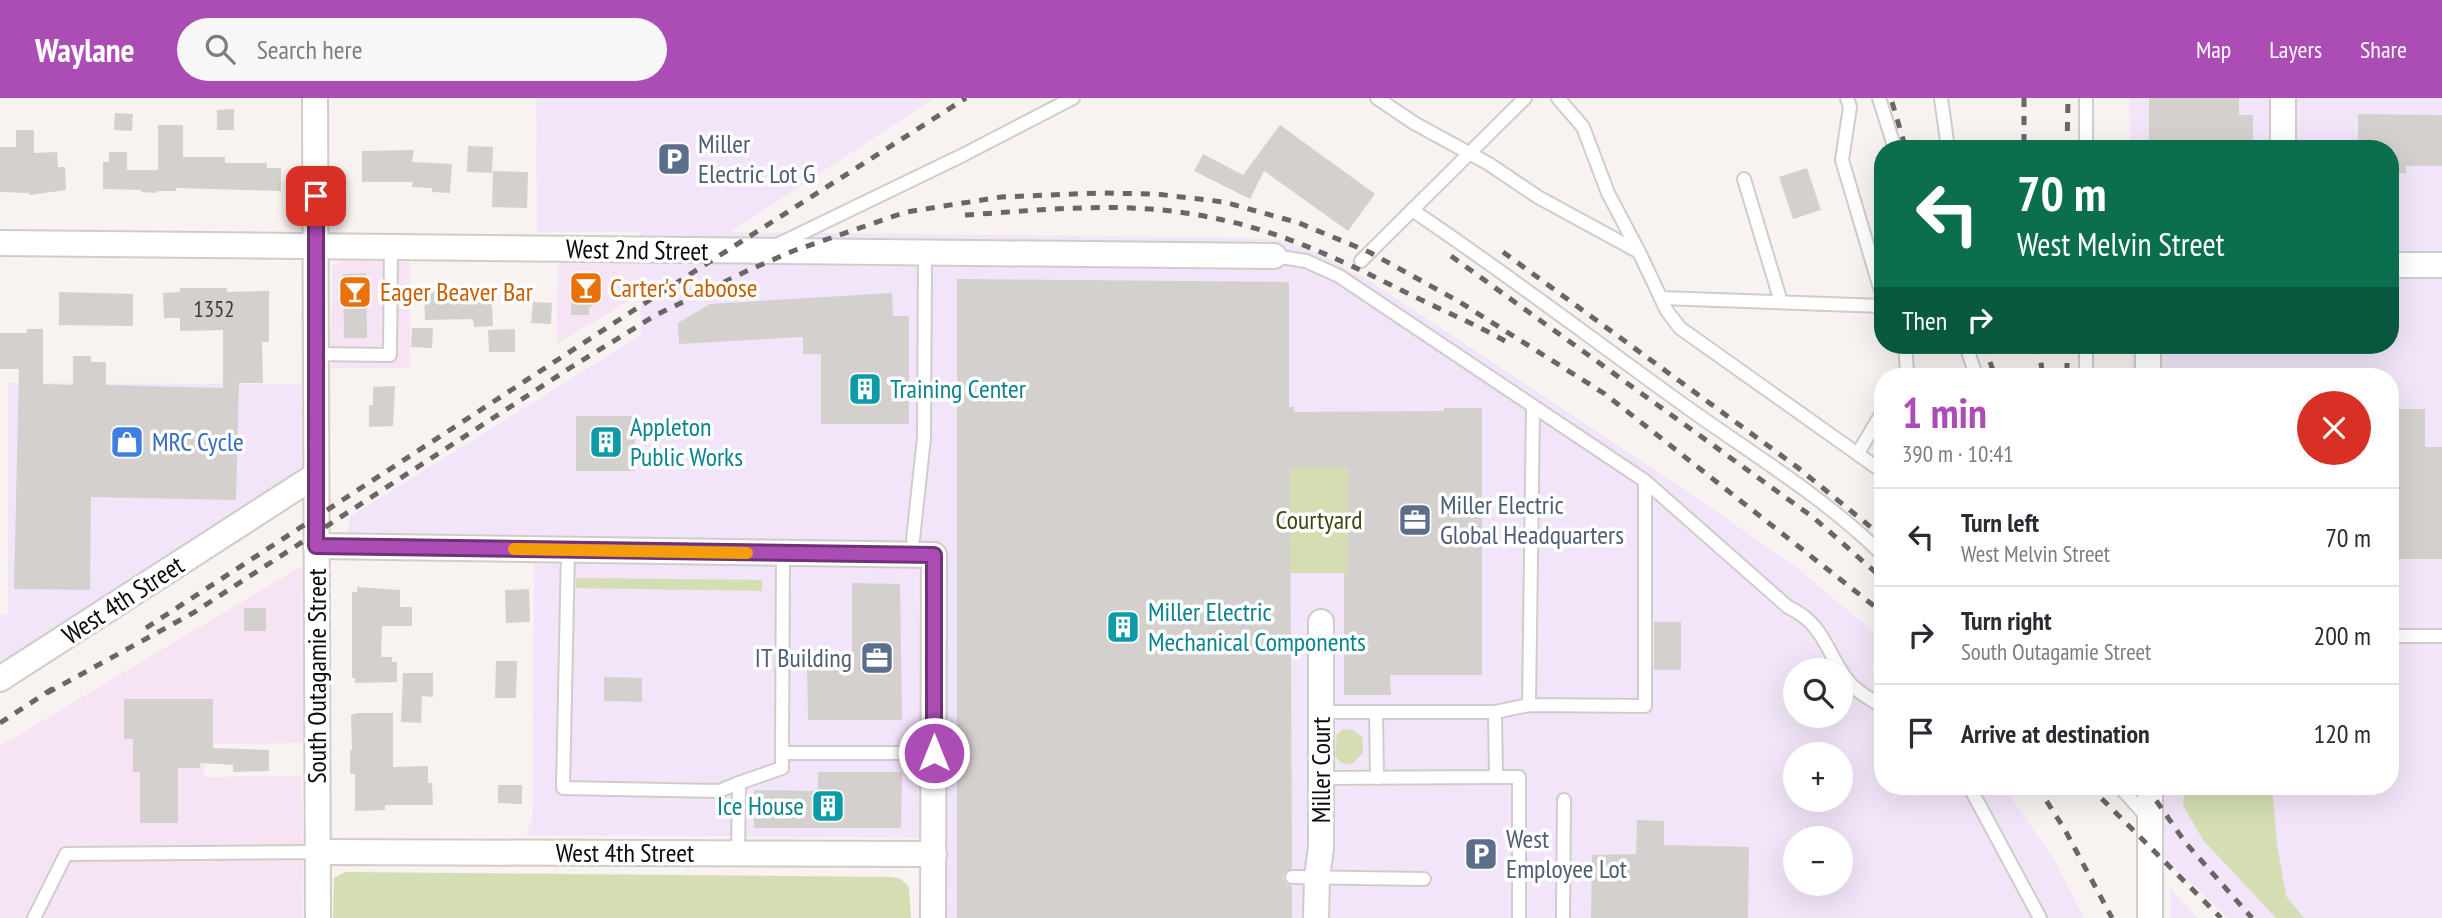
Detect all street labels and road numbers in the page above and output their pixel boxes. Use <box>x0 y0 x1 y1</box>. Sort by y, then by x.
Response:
street label: West 2nd Street <box>566 232 709 267</box>
street label: West 4th Street <box>56 548 190 651</box>
street label: South Outagamie Street <box>300 568 333 784</box>
street label: Miller Court <box>1304 717 1337 823</box>
street label: West 4th Street <box>556 836 694 869</box>

